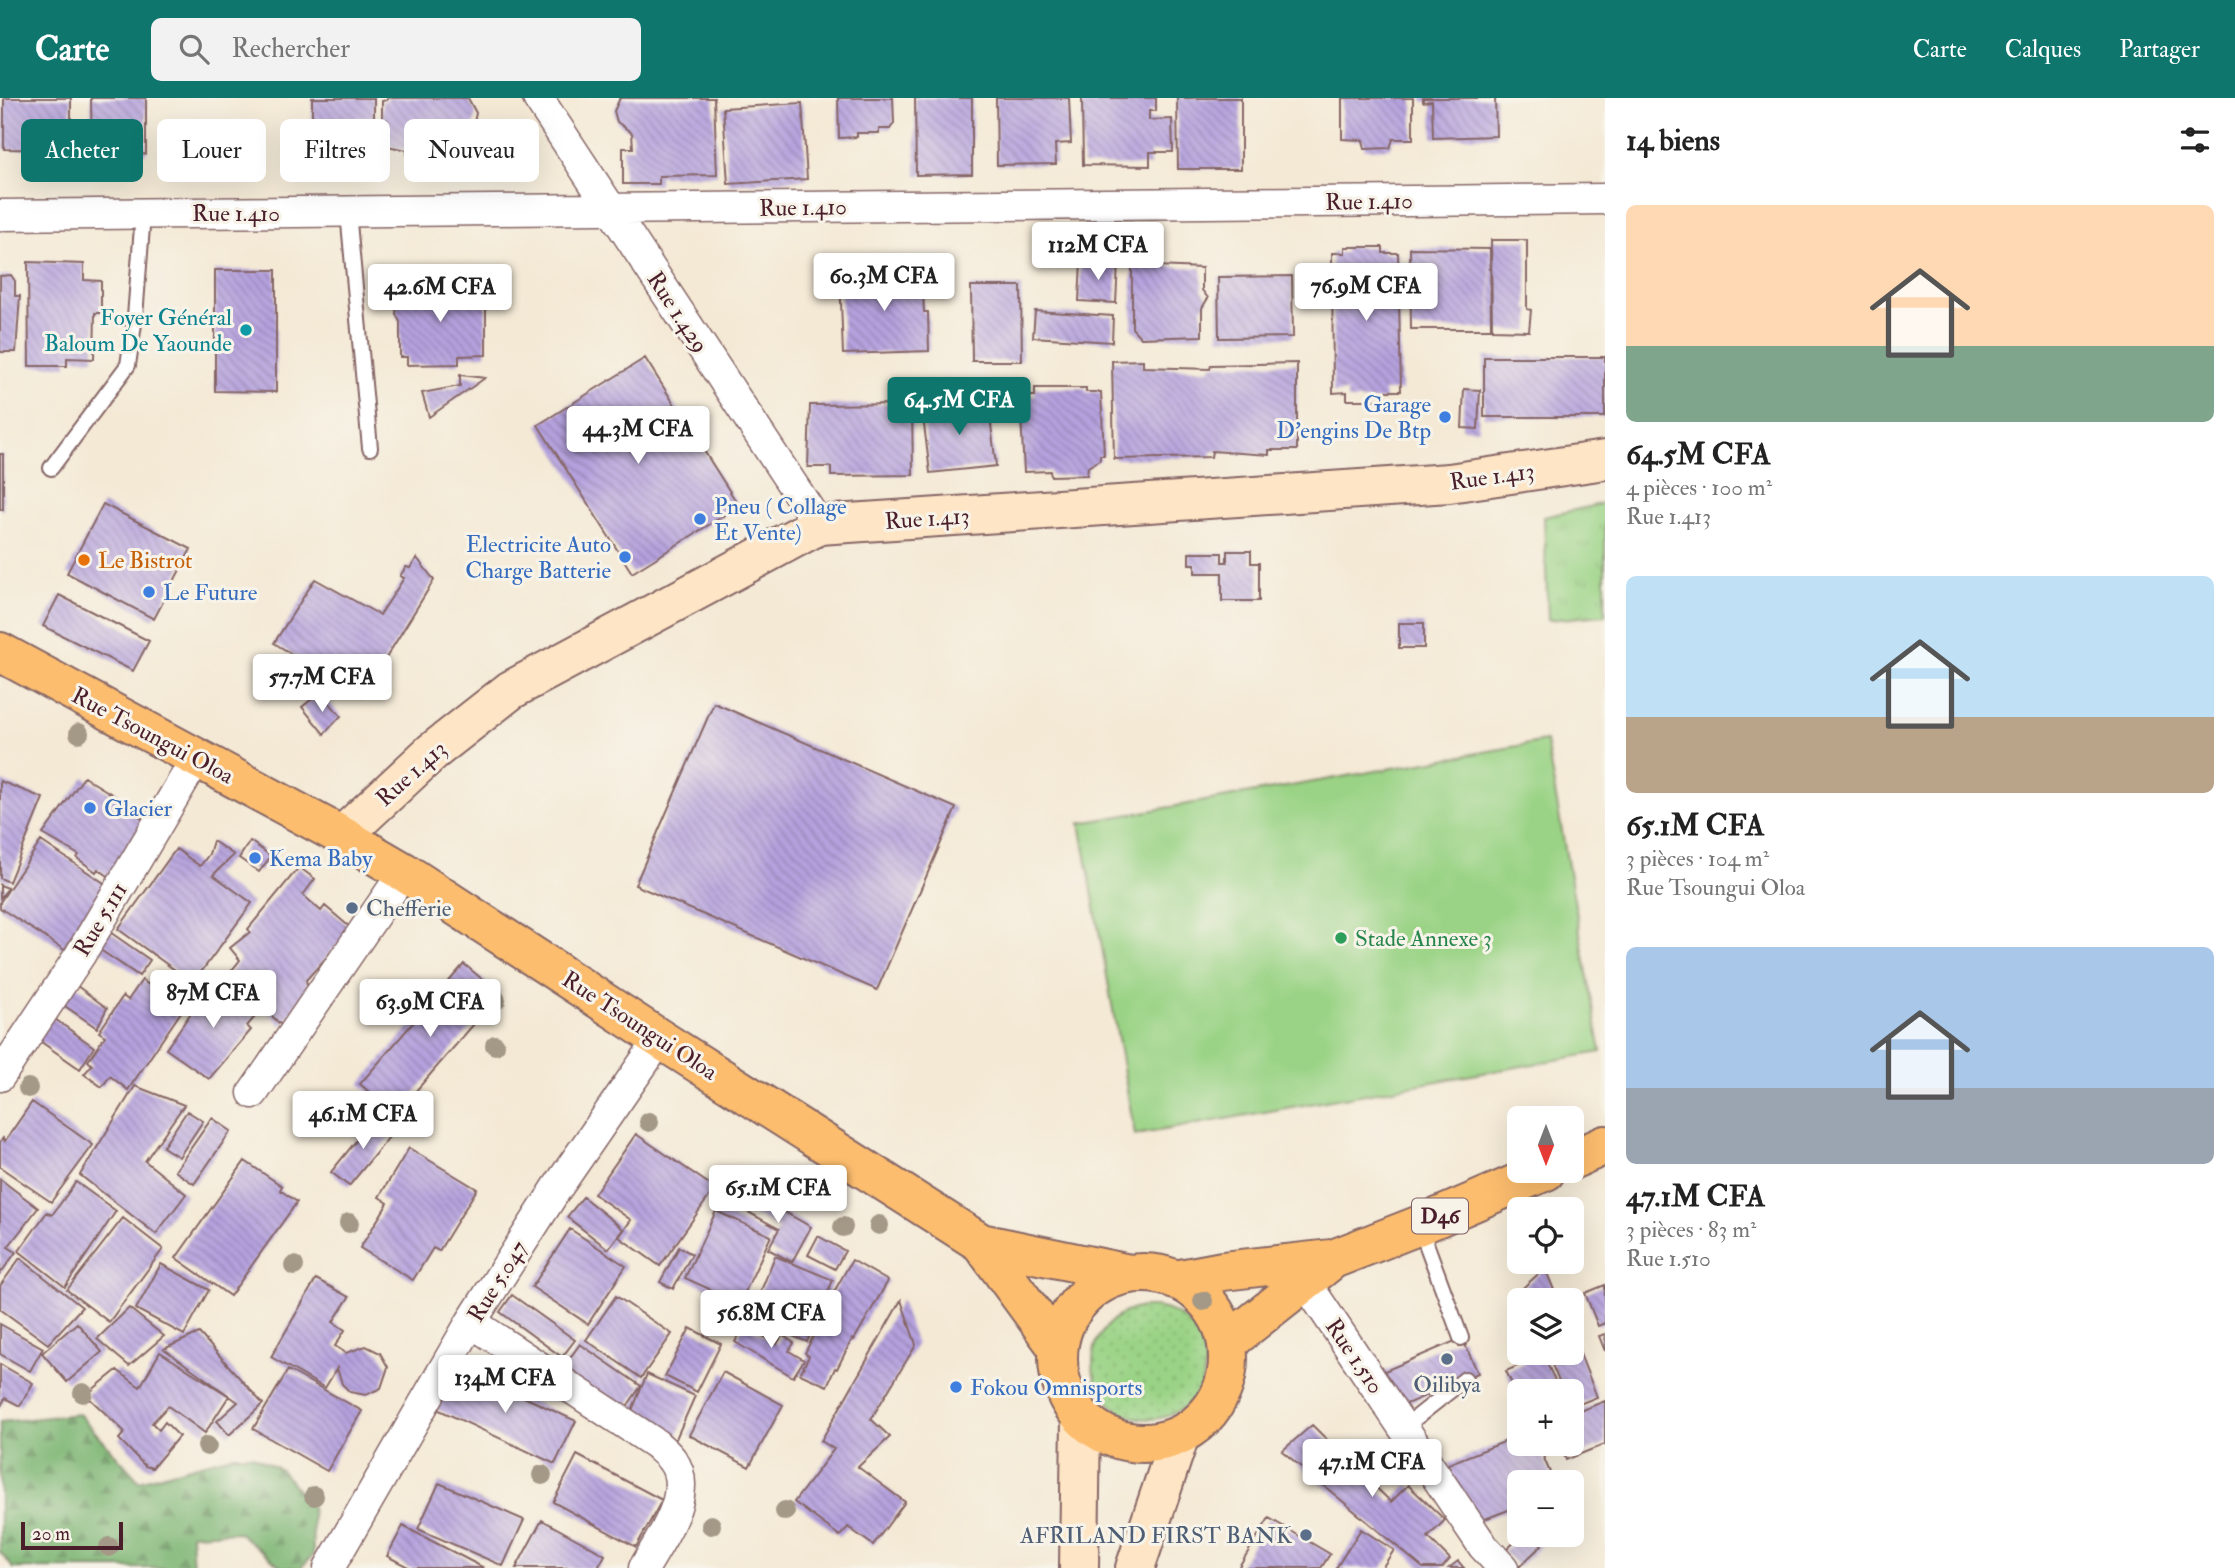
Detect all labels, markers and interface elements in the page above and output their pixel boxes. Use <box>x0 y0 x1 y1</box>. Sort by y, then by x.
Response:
search box <box>151 18 641 81</box>
text: Carte <box>35 29 109 70</box>
icon: search <box>175 30 213 68</box>
text: Rechercher <box>231 33 350 65</box>
text: Carte <box>1913 34 1967 65</box>
text: Calques <box>2005 34 2081 65</box>
text: Partager <box>2119 34 2200 65</box>
chip: Acheter <box>21 119 143 182</box>
chip: Louer <box>157 119 266 182</box>
chip: Filtres <box>280 119 390 182</box>
chip: Nouveau <box>404 119 539 182</box>
icon: filters <box>2176 121 2214 159</box>
text: 14 biens <box>1626 122 1720 159</box>
street label: Rue 1.410 <box>1325 186 1413 217</box>
street label: Rue 1.410 <box>759 192 847 223</box>
street label: Rue 1.410 <box>192 199 280 228</box>
pin: 112M CFA <box>1026 222 1170 282</box>
text: 112M CFA <box>1048 230 1148 259</box>
icon: home <box>1857 250 1983 376</box>
pin: 60.3M CFA <box>804 254 964 313</box>
text: 60.3M CFA <box>830 261 938 290</box>
pin: 42.6M CFA <box>360 264 520 324</box>
pin: 76.9M CFA <box>1286 264 1446 323</box>
street label: Rue 1.429 <box>641 266 715 359</box>
text: 76.9M CFA <box>1311 271 1421 300</box>
text: 42.6M CFA <box>384 272 496 301</box>
place label: Foyer Général Baloum De Yaounde <box>44 303 232 358</box>
marker: Foyer Général Baloum De Yaounde <box>238 322 254 338</box>
pin: 64.5M CFA <box>879 378 1039 437</box>
text: 64.5M CFA <box>904 385 1014 414</box>
place label: Garage D'engins De Btp <box>1276 390 1431 446</box>
pin: 44.3M CFA <box>558 406 718 466</box>
marker: Garage D'engins De Btp <box>1437 409 1453 425</box>
text: 44.3M CFA <box>583 414 693 443</box>
text: 64.5M CFA <box>1626 436 1771 473</box>
street label: Rue 1.413 <box>1448 456 1536 497</box>
text: 4 pièces · 100 m² <box>1626 473 1772 502</box>
place label: Pneu ( Collage Et Vente) <box>714 492 847 547</box>
street label: Rue 1.413 <box>884 501 970 536</box>
text: Rue 1.413 <box>1626 502 1711 531</box>
marker: Pneu ( Collage Et Vente) <box>692 511 708 527</box>
place label: Electricite Auto Charge Batterie <box>465 530 611 585</box>
place label: Le Bistrot <box>98 546 193 575</box>
marker: Electricite Auto Charge Batterie <box>617 549 633 565</box>
marker: Le Bistrot <box>76 552 92 568</box>
place label: Le Future <box>163 578 258 607</box>
marker: Le Future <box>141 584 157 600</box>
icon: home <box>1857 621 1983 747</box>
pin: 57.7M CFA <box>242 654 402 714</box>
text: 57.7M CFA <box>269 662 375 691</box>
street label: Rue Tsoungui Oloa <box>67 681 239 791</box>
street label: Rue 1.413 <box>370 734 453 813</box>
place label: Glacier <box>104 794 173 823</box>
marker: Glacier <box>82 800 98 816</box>
text: 65.1M CFA <box>1626 807 1765 844</box>
place label: Kema Baby <box>269 844 373 873</box>
text: 3 pièces · 104 m² <box>1626 844 1769 873</box>
marker: Kema Baby <box>247 850 263 866</box>
text: Rue Tsoungui Oloa <box>1626 873 1805 902</box>
street label: Rue 5.111 <box>67 877 134 962</box>
place label: Chefferie <box>366 894 452 923</box>
marker: Chefferie <box>344 900 360 916</box>
place label: Stade Annexe 3 <box>1355 924 1492 953</box>
marker: Stade Annexe 3 <box>1333 930 1349 946</box>
street label: Rue Tsoungui Oloa <box>557 964 723 1087</box>
pin: 87M CFA <box>148 970 278 1030</box>
text: 87M CFA <box>166 978 260 1007</box>
pin: 63.9M CFA <box>350 979 510 1039</box>
text: 63.9M CFA <box>376 987 484 1016</box>
icon: home <box>1857 992 1983 1118</box>
pin: 46.1M CFA <box>283 1091 443 1151</box>
text: 46.1M CFA <box>309 1099 417 1128</box>
north arrow <box>1507 1106 1584 1183</box>
map controls <box>1507 1106 1584 1547</box>
pin: 65.1M CFA <box>698 1166 858 1225</box>
text: 65.1M CFA <box>725 1173 831 1202</box>
text: 47.1M CFA <box>1626 1178 1765 1215</box>
button: locate <box>1507 1197 1584 1274</box>
road number: D46 <box>1412 1198 1468 1234</box>
text: 3 pièces · 83 m² <box>1626 1215 1757 1244</box>
street label: Rue 5.047 <box>461 1235 534 1328</box>
text: Rue 1.510 <box>1626 1244 1711 1273</box>
button: layers <box>1507 1288 1584 1365</box>
pin: 56.8M CFA <box>691 1290 851 1350</box>
text: 56.8M CFA <box>716 1298 826 1327</box>
street label: Rue 1.510 <box>1319 1313 1390 1400</box>
marker: Oilibya <box>1439 1351 1455 1367</box>
pin: 134M CFA <box>433 1356 577 1415</box>
text: 134M CFA <box>454 1363 556 1392</box>
place label: Oilibya <box>1413 1370 1481 1399</box>
place label: Fokou Omnisports <box>970 1373 1142 1403</box>
marker: Fokou Omnisports <box>948 1379 964 1395</box>
button: + <box>1507 1379 1584 1456</box>
pin: 47.1M CFA <box>1292 1440 1452 1499</box>
text: 47.1M CFA <box>1319 1447 1425 1476</box>
button: − <box>1507 1470 1584 1547</box>
scale bar <box>21 1519 122 1551</box>
place label: AFRILAND FIRST BANK <box>1019 1521 1293 1550</box>
text: 20 m <box>32 1522 70 1546</box>
marker: AFRILAND FIRST BANK <box>1298 1527 1314 1543</box>

